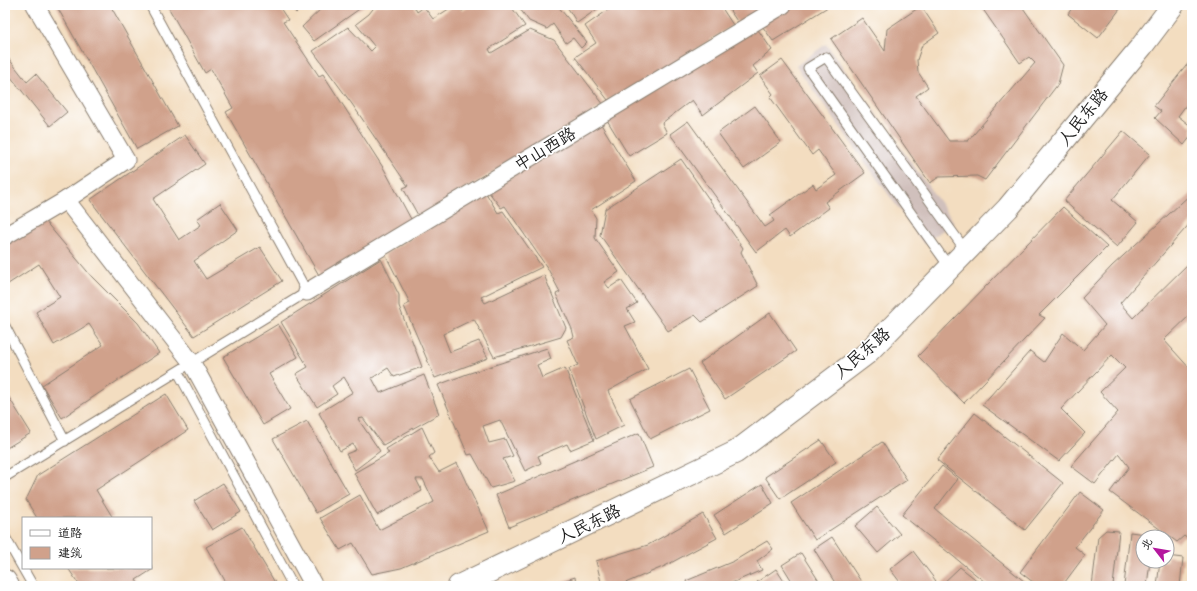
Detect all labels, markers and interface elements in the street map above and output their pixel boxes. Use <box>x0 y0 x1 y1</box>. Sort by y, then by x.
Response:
street label: 人民东路 <box>1053 84 1113 150</box>
street label: 中山西路 <box>510 122 580 176</box>
street label: 人民东路 <box>829 323 895 383</box>
street label: 人民东路 <box>554 500 624 548</box>
legend <box>22 517 152 569</box>
text: 道路 <box>58 525 82 541</box>
north arrow <box>1135 529 1175 569</box>
text: 北 <box>1138 536 1155 552</box>
text: 建筑 <box>58 545 82 561</box>

